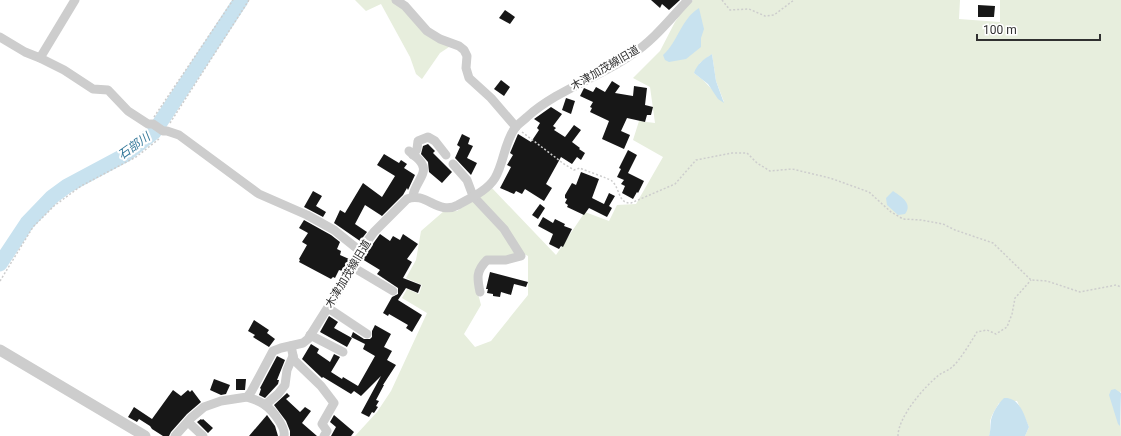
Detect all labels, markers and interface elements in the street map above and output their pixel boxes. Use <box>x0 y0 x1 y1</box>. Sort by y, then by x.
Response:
scale bar <box>977 16 1100 42</box>
text: 100 m <box>983 23 1017 37</box>
street label: 木津加茂線旧道 <box>568 43 642 93</box>
water label: 石部川 <box>115 129 154 162</box>
street label: 木津加茂線旧道 <box>323 238 373 310</box>

